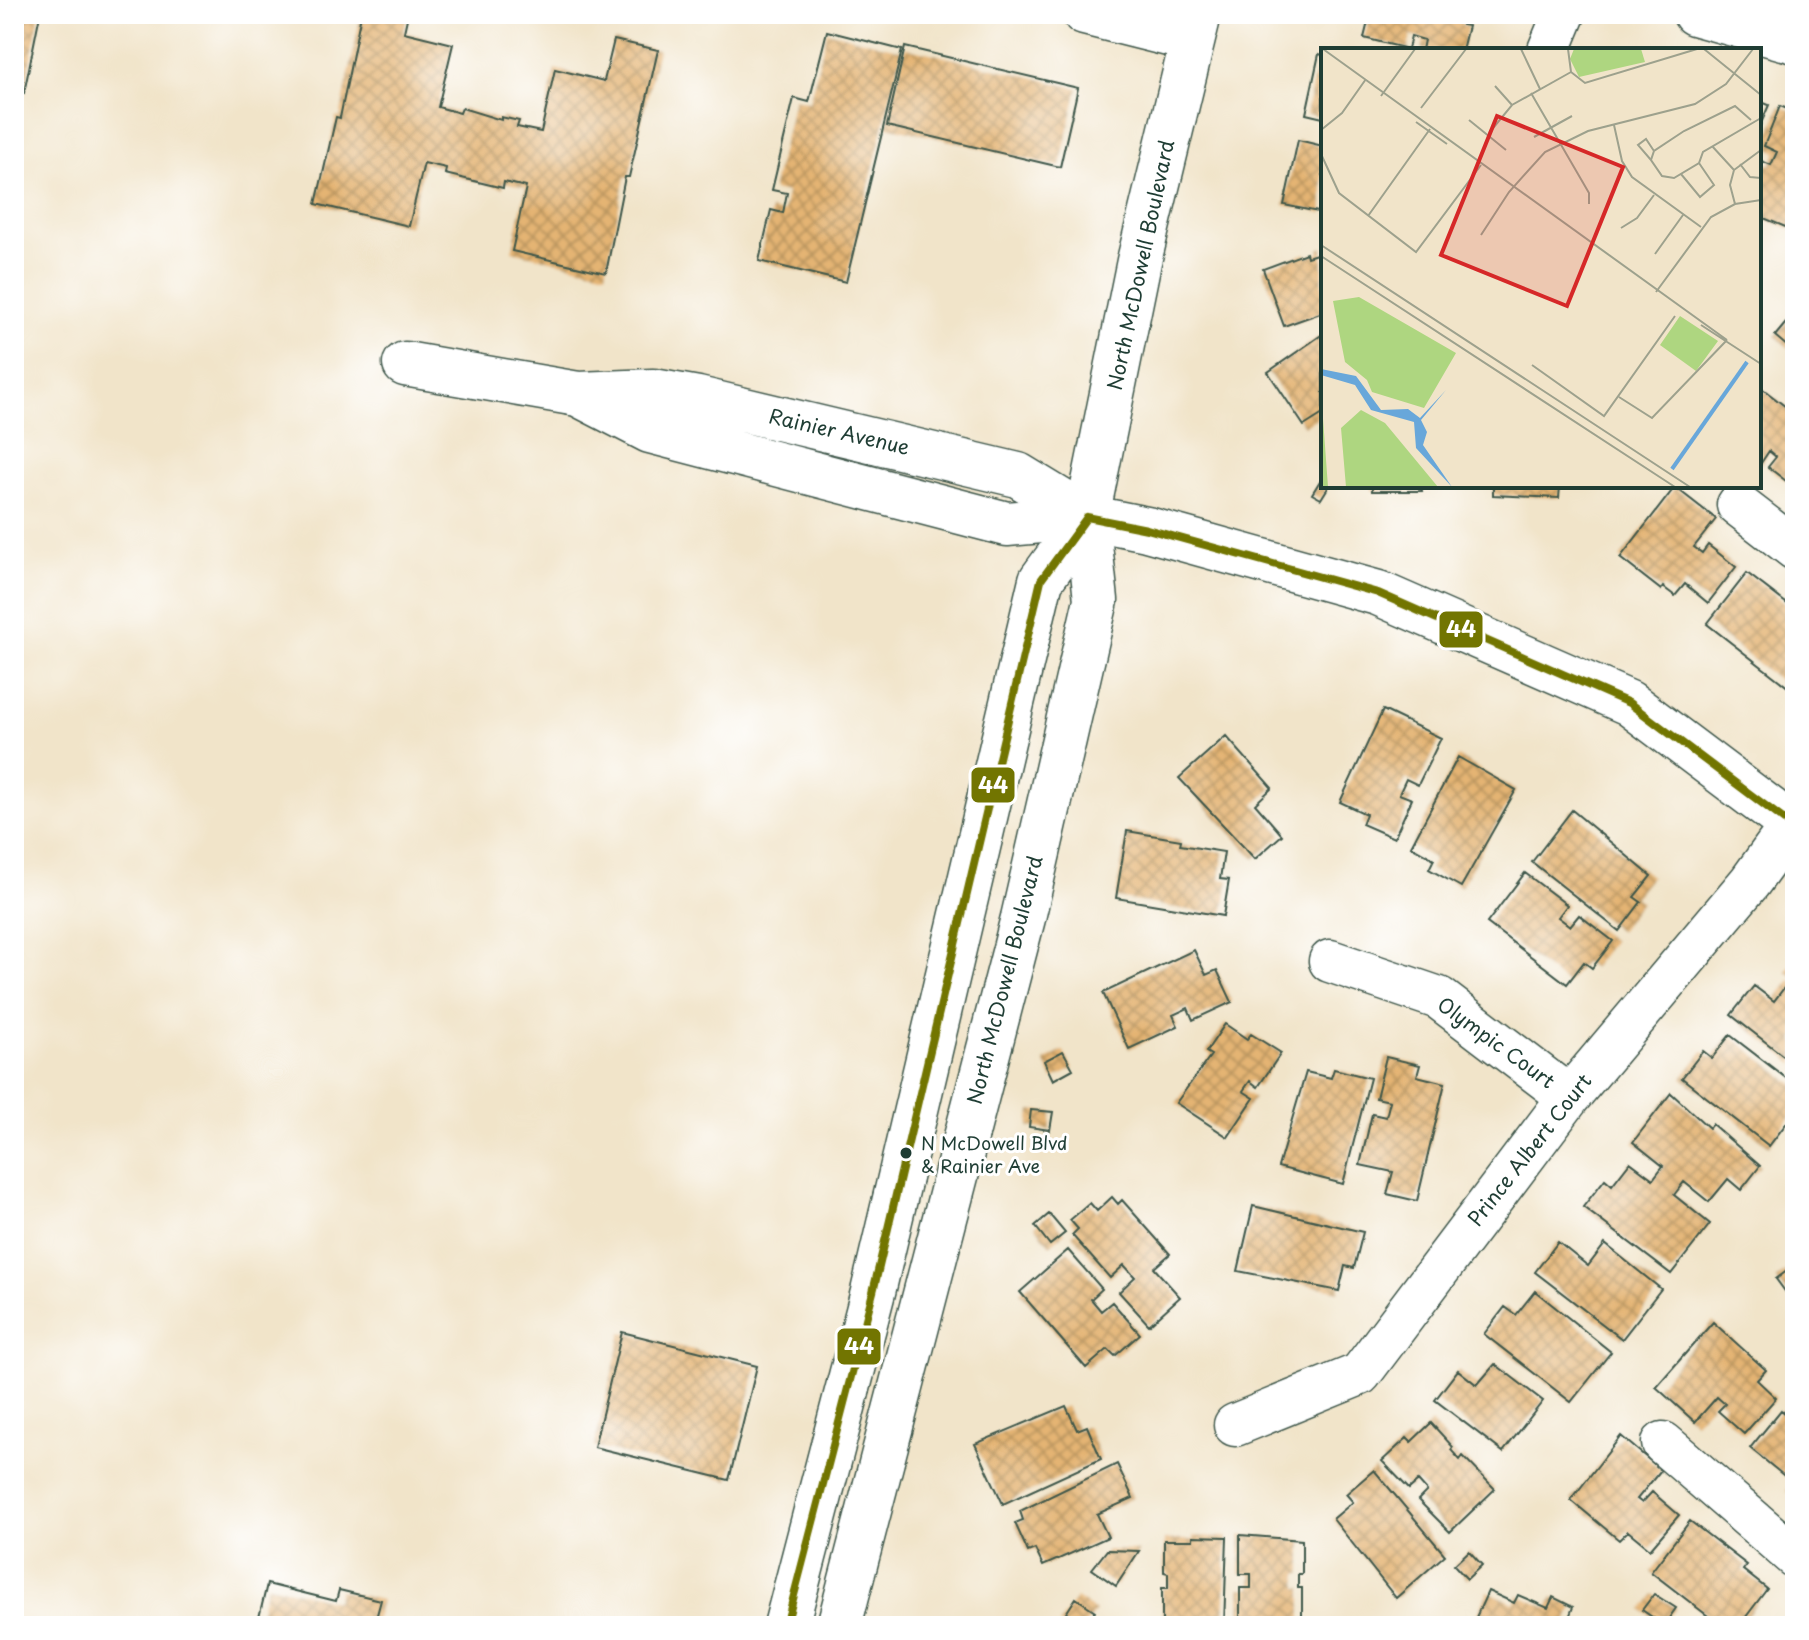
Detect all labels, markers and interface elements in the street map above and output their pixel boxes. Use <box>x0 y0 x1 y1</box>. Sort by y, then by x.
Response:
inset map <box>1321 48 1761 488</box>
street label: North McDowell Boulevard <box>1099 137 1181 393</box>
street label: Rainier Avenue <box>766 400 913 462</box>
line badge: 44 <box>1438 610 1484 649</box>
text: 44 <box>1446 611 1476 644</box>
line badge: 44 <box>970 766 1016 804</box>
text: 44 <box>978 767 1008 800</box>
street label: North McDowell Boulevard <box>959 852 1049 1107</box>
street label: Olympic Court <box>1431 989 1562 1095</box>
street label: Prince Albert Court <box>1460 1067 1598 1232</box>
place label: N McDowell Blvd & Rainier Ave <box>921 1129 1068 1179</box>
marker: N McDowell Blvd & Rainier Ave <box>898 1145 914 1161</box>
line badge: 44 <box>836 1327 882 1366</box>
text: 44 <box>844 1328 874 1361</box>

